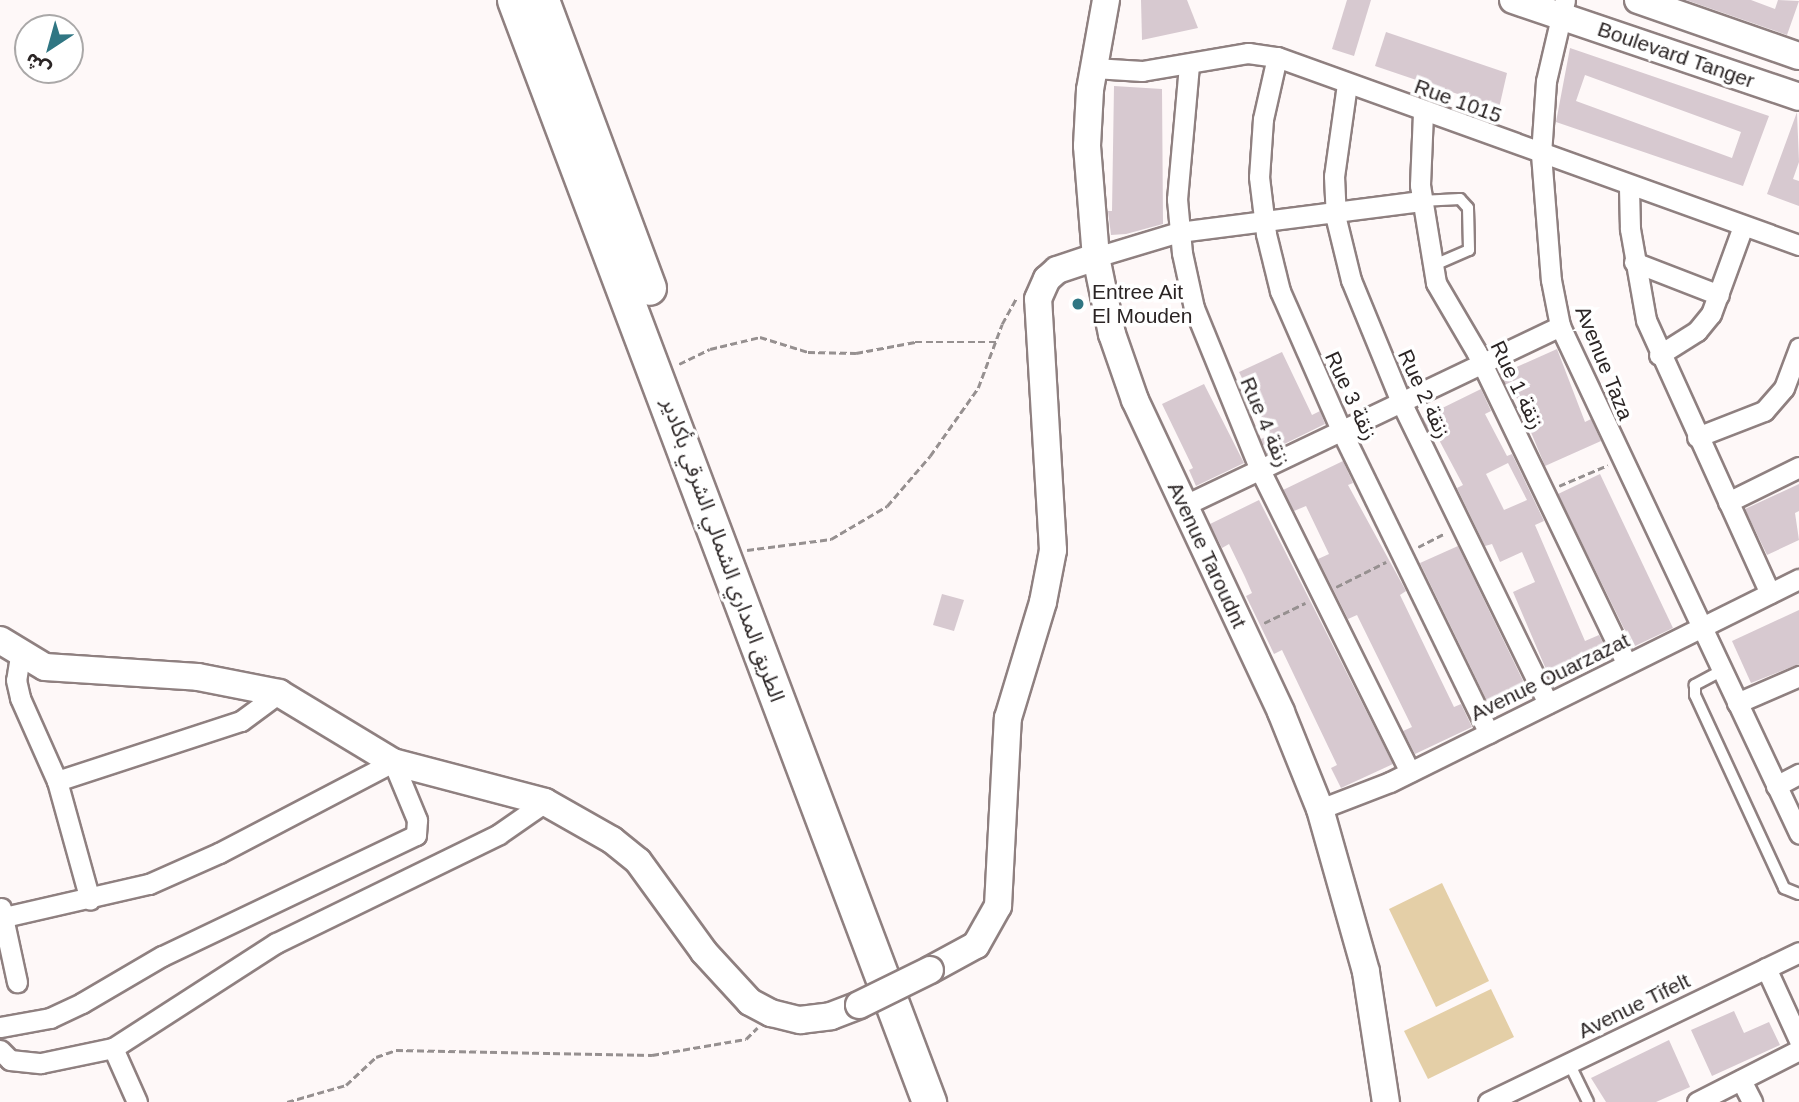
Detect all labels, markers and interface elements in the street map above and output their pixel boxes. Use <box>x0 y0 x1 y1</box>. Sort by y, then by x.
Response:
north arrow <box>14 14 84 84</box>
street label: Boulevard Tanger <box>1594 16 1758 94</box>
text: ش <box>21 49 54 81</box>
street label: Rue 1015 <box>1411 74 1505 128</box>
place label: Entree Ait El Mouden <box>1092 279 1192 329</box>
marker: Entree Ait El Mouden <box>1070 296 1086 312</box>
street label: Avenue Taza <box>1570 302 1638 424</box>
street label: Rue 1 زنقة <box>1485 337 1549 433</box>
street label: Rue 2 زنقة <box>1392 346 1456 442</box>
street label: Rue 3 زنقة <box>1319 348 1383 444</box>
street label: Rue 4 زنقة <box>1235 373 1295 471</box>
street label: الطريق المداري الشمالي الشرقي بأكادير <box>656 395 790 705</box>
street label: Avenue Taroudnt <box>1162 478 1252 632</box>
street label: Avenue Ouarzazat <box>1466 628 1634 726</box>
street label: Avenue Tifelt <box>1574 968 1694 1044</box>

